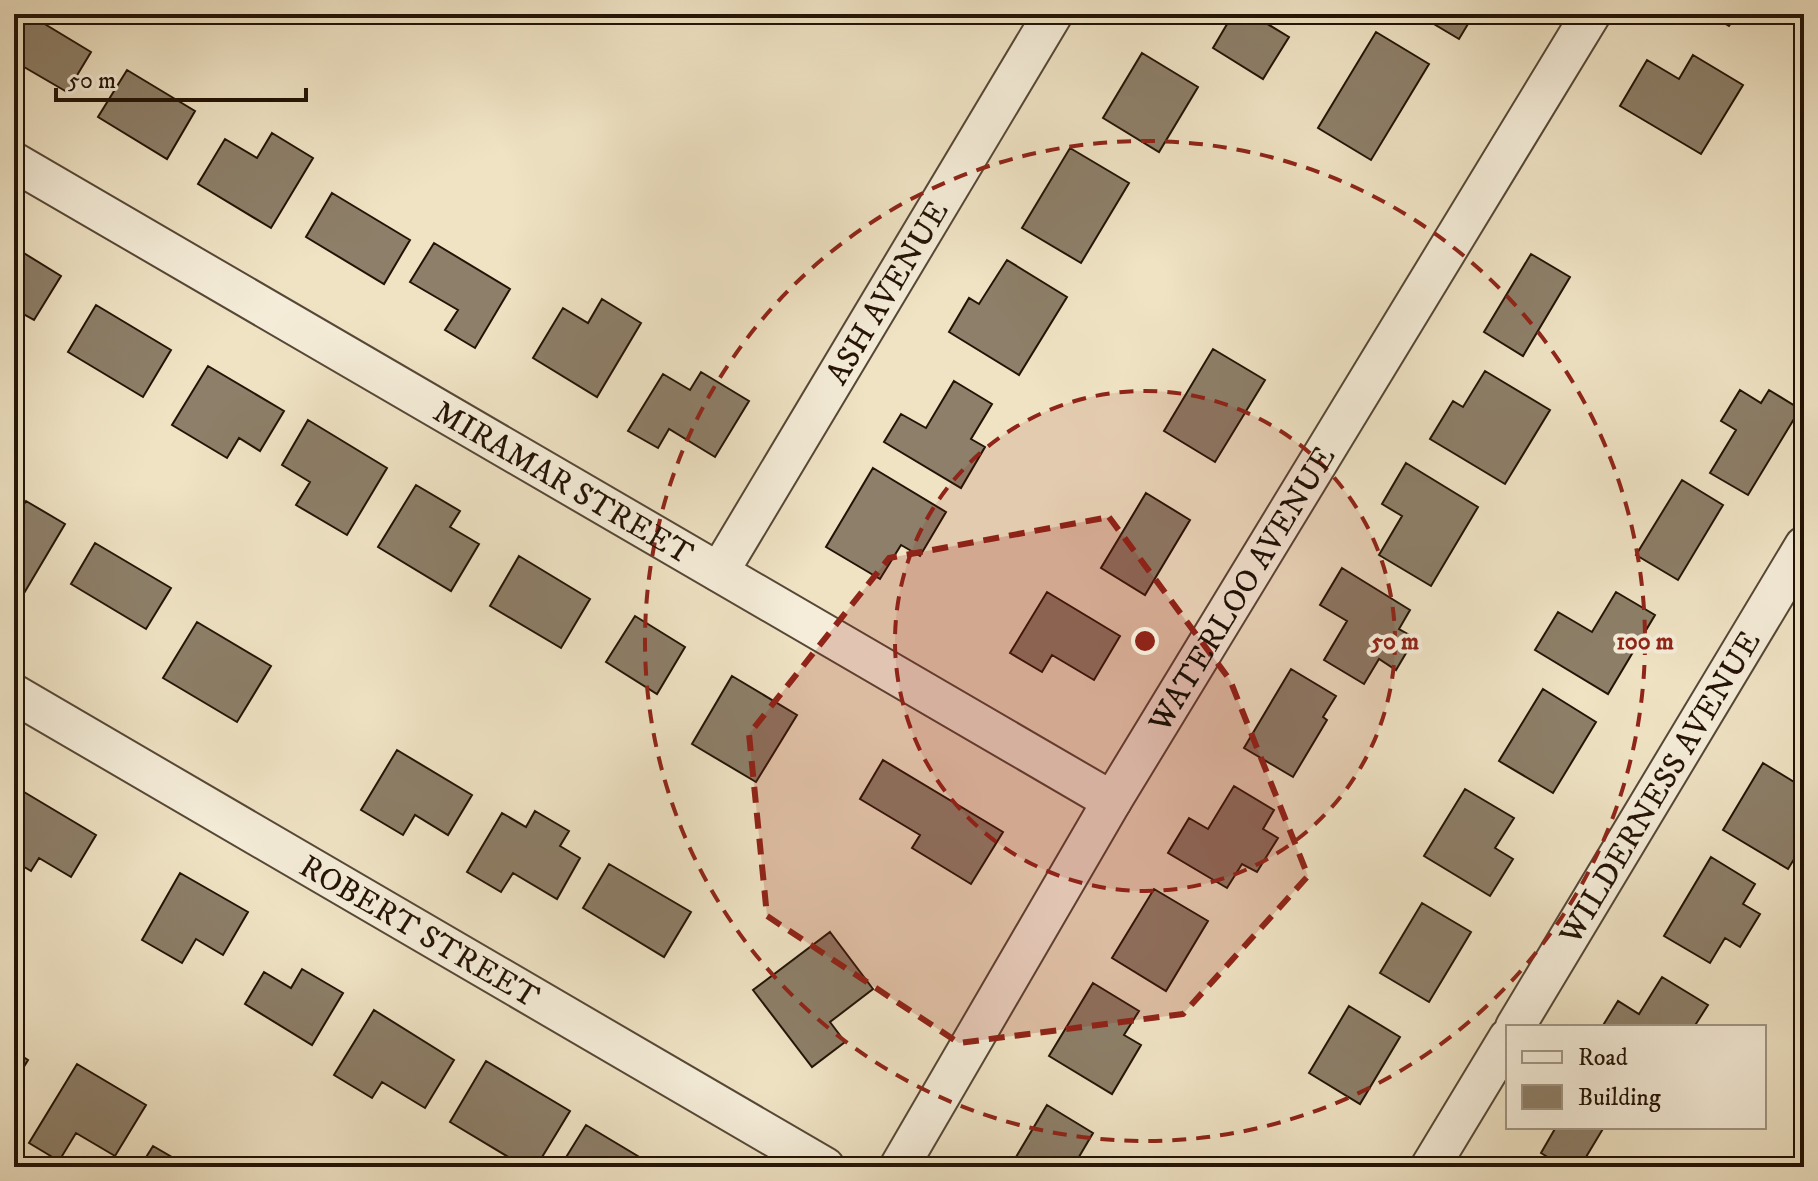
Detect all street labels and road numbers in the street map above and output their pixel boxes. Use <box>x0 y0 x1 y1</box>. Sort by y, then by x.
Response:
street label: ASH AVENUE <box>818 194 958 392</box>
street label: MIRAMAR STREET <box>426 392 700 575</box>
street label: WATERLOO AVENUE <box>1140 440 1345 741</box>
street label: WILDERNESS AVENUE <box>1551 624 1770 953</box>
street label: ROBERT STREET <box>292 847 546 1018</box>

